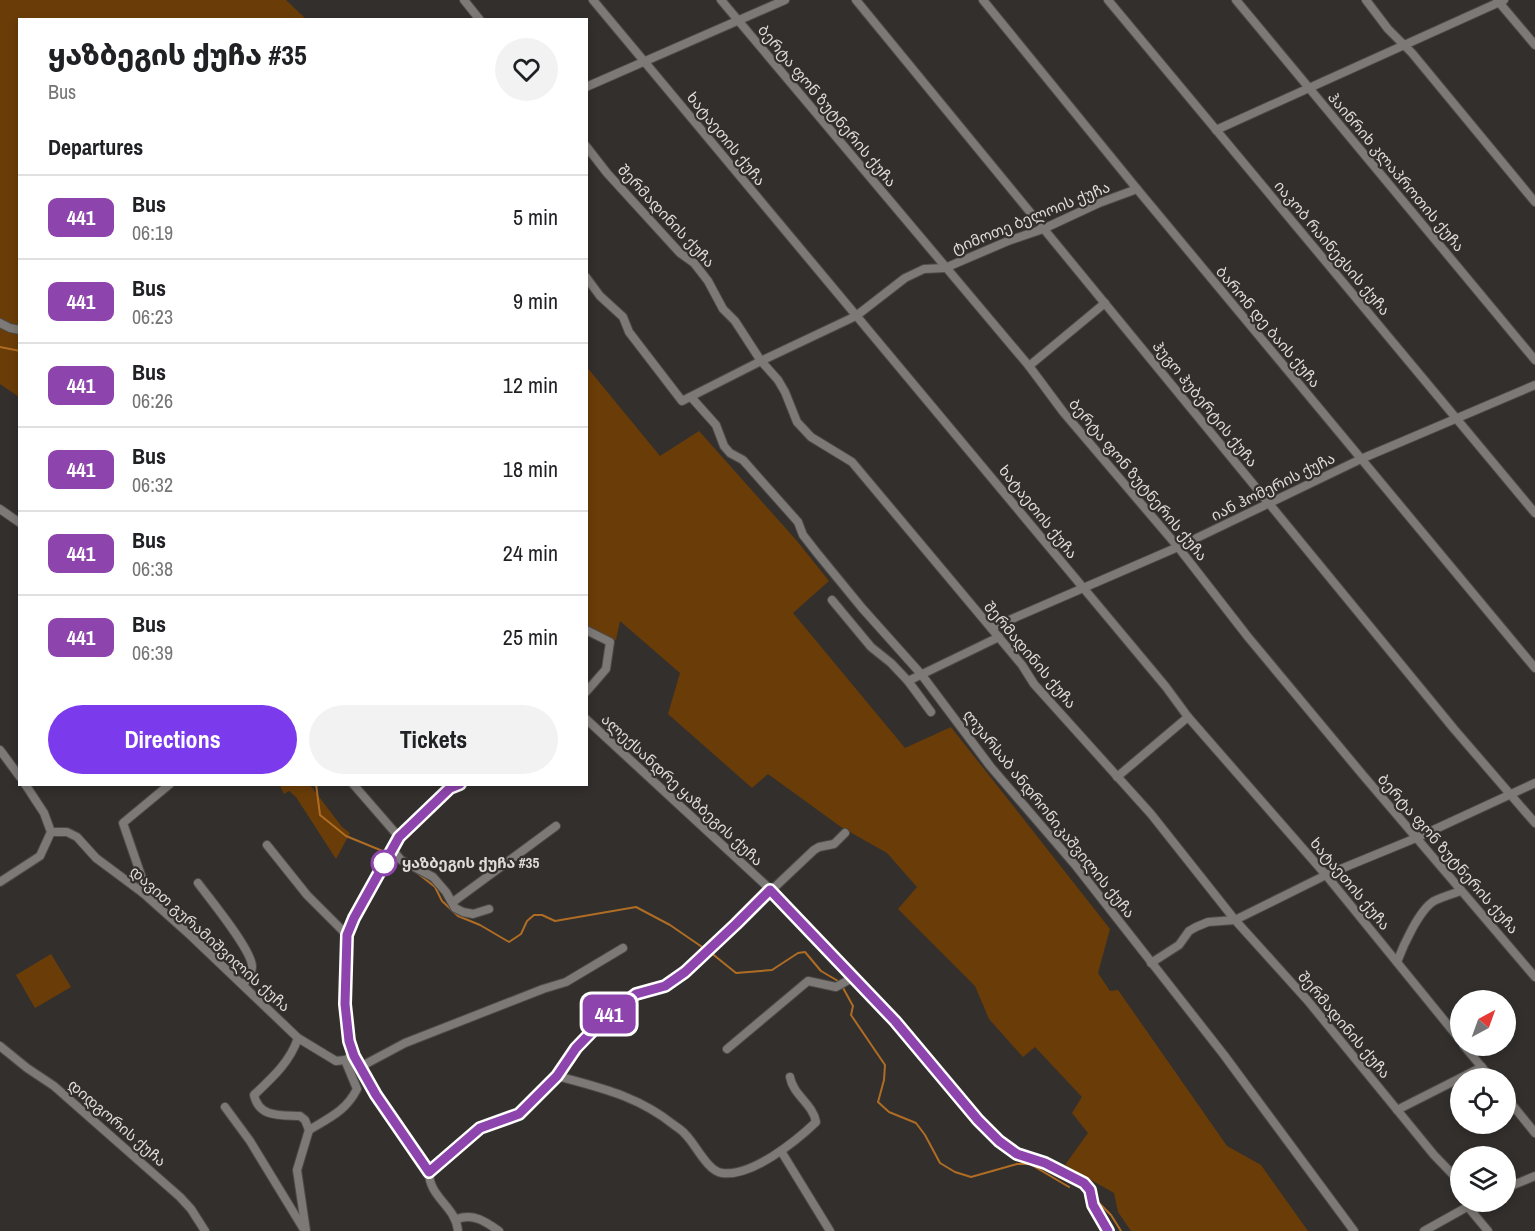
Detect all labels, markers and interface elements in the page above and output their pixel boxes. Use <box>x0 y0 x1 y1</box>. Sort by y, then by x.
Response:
street label: ბერტა ფონ ზუტნერის ქუჩა <box>753 20 902 191</box>
text: ყაზბეგის ქუჩა #35 <box>48 36 307 74</box>
button: heart <box>495 38 558 101</box>
text: Bus <box>48 78 76 105</box>
street label: ხატაეთის ქუჩა <box>682 87 771 190</box>
street label: ჰაინრიხ კლაპროთის ქუჩა <box>1323 87 1470 256</box>
text: Departures <box>48 132 143 162</box>
street label: შერმადინის ქუჩა <box>613 160 720 272</box>
street label: ტიმოთე ბელოის ქუჩა <box>949 176 1113 259</box>
street label: იაკობ რაინეგსის ქუჩა <box>1270 176 1395 320</box>
text: Bus <box>132 189 166 219</box>
text: 5 min <box>513 202 558 232</box>
text: 441 <box>67 203 95 232</box>
text: 06:19 <box>132 219 173 246</box>
street label: ბარონ დე ბაის ქუჩა <box>1211 261 1325 392</box>
text: Bus <box>132 273 166 303</box>
text: 9 min <box>513 286 558 316</box>
text: 441 <box>67 287 95 316</box>
text: 06:23 <box>132 303 173 330</box>
street label: ჰუგო ჰუბერტის ქუჩა <box>1148 336 1263 471</box>
text: Bus <box>132 357 166 387</box>
text: 12 min <box>503 370 558 400</box>
text: 441 <box>67 371 95 400</box>
text: 06:26 <box>132 387 173 414</box>
street label: ბერტა ფონ ზუტნერის ქუჩა <box>1064 394 1213 565</box>
text: Bus <box>132 441 166 471</box>
street label: იან ჰომერის ქუჩა <box>1207 447 1338 526</box>
text: 18 min <box>503 454 558 484</box>
text: 441 <box>67 455 95 484</box>
street label: ხატაეთის ქუჩა <box>994 460 1083 563</box>
text: 06:32 <box>132 471 173 498</box>
text: Bus <box>132 525 166 555</box>
text: 24 min <box>503 538 558 568</box>
text: 441 <box>67 539 95 568</box>
text: 06:38 <box>132 555 173 582</box>
street label: შერმადინის ქუჩა <box>979 597 1081 713</box>
text: Bus <box>132 609 166 639</box>
text: 25 min <box>503 622 558 652</box>
text: 441 <box>67 623 95 652</box>
text: 06:39 <box>132 639 173 666</box>
button: Directions <box>48 705 297 774</box>
button: Tickets <box>309 705 558 774</box>
street label: ლუარსაბ ანდრონიკაშვილის ქუჩა <box>959 705 1140 922</box>
street label: ალექსანდრე ყაზბეგის ქუჩა <box>597 709 768 870</box>
street label: ბერტა ფონ ზუტნერის ქუჩა <box>1373 769 1524 938</box>
street label: ხატაეთის ქუჩა <box>1305 833 1395 934</box>
marker: ყაზბეგის ქუჩა #35 <box>371 850 397 876</box>
place label: ყაზბეგის ქუჩა #35 <box>402 852 539 873</box>
street label: დავით გურამიშვილის ქუჩა <box>126 861 295 1016</box>
street label: შერმადინის ქუჩა <box>1293 967 1395 1083</box>
north arrow <box>1450 990 1516 1056</box>
map controls <box>1450 990 1516 1212</box>
line badge: 441 <box>574 994 644 1034</box>
text: 441 <box>595 1000 623 1029</box>
button: locate <box>1450 1068 1516 1134</box>
street label: დიდგორის ქუჩა <box>64 1074 171 1171</box>
button: layers <box>1450 1146 1516 1212</box>

